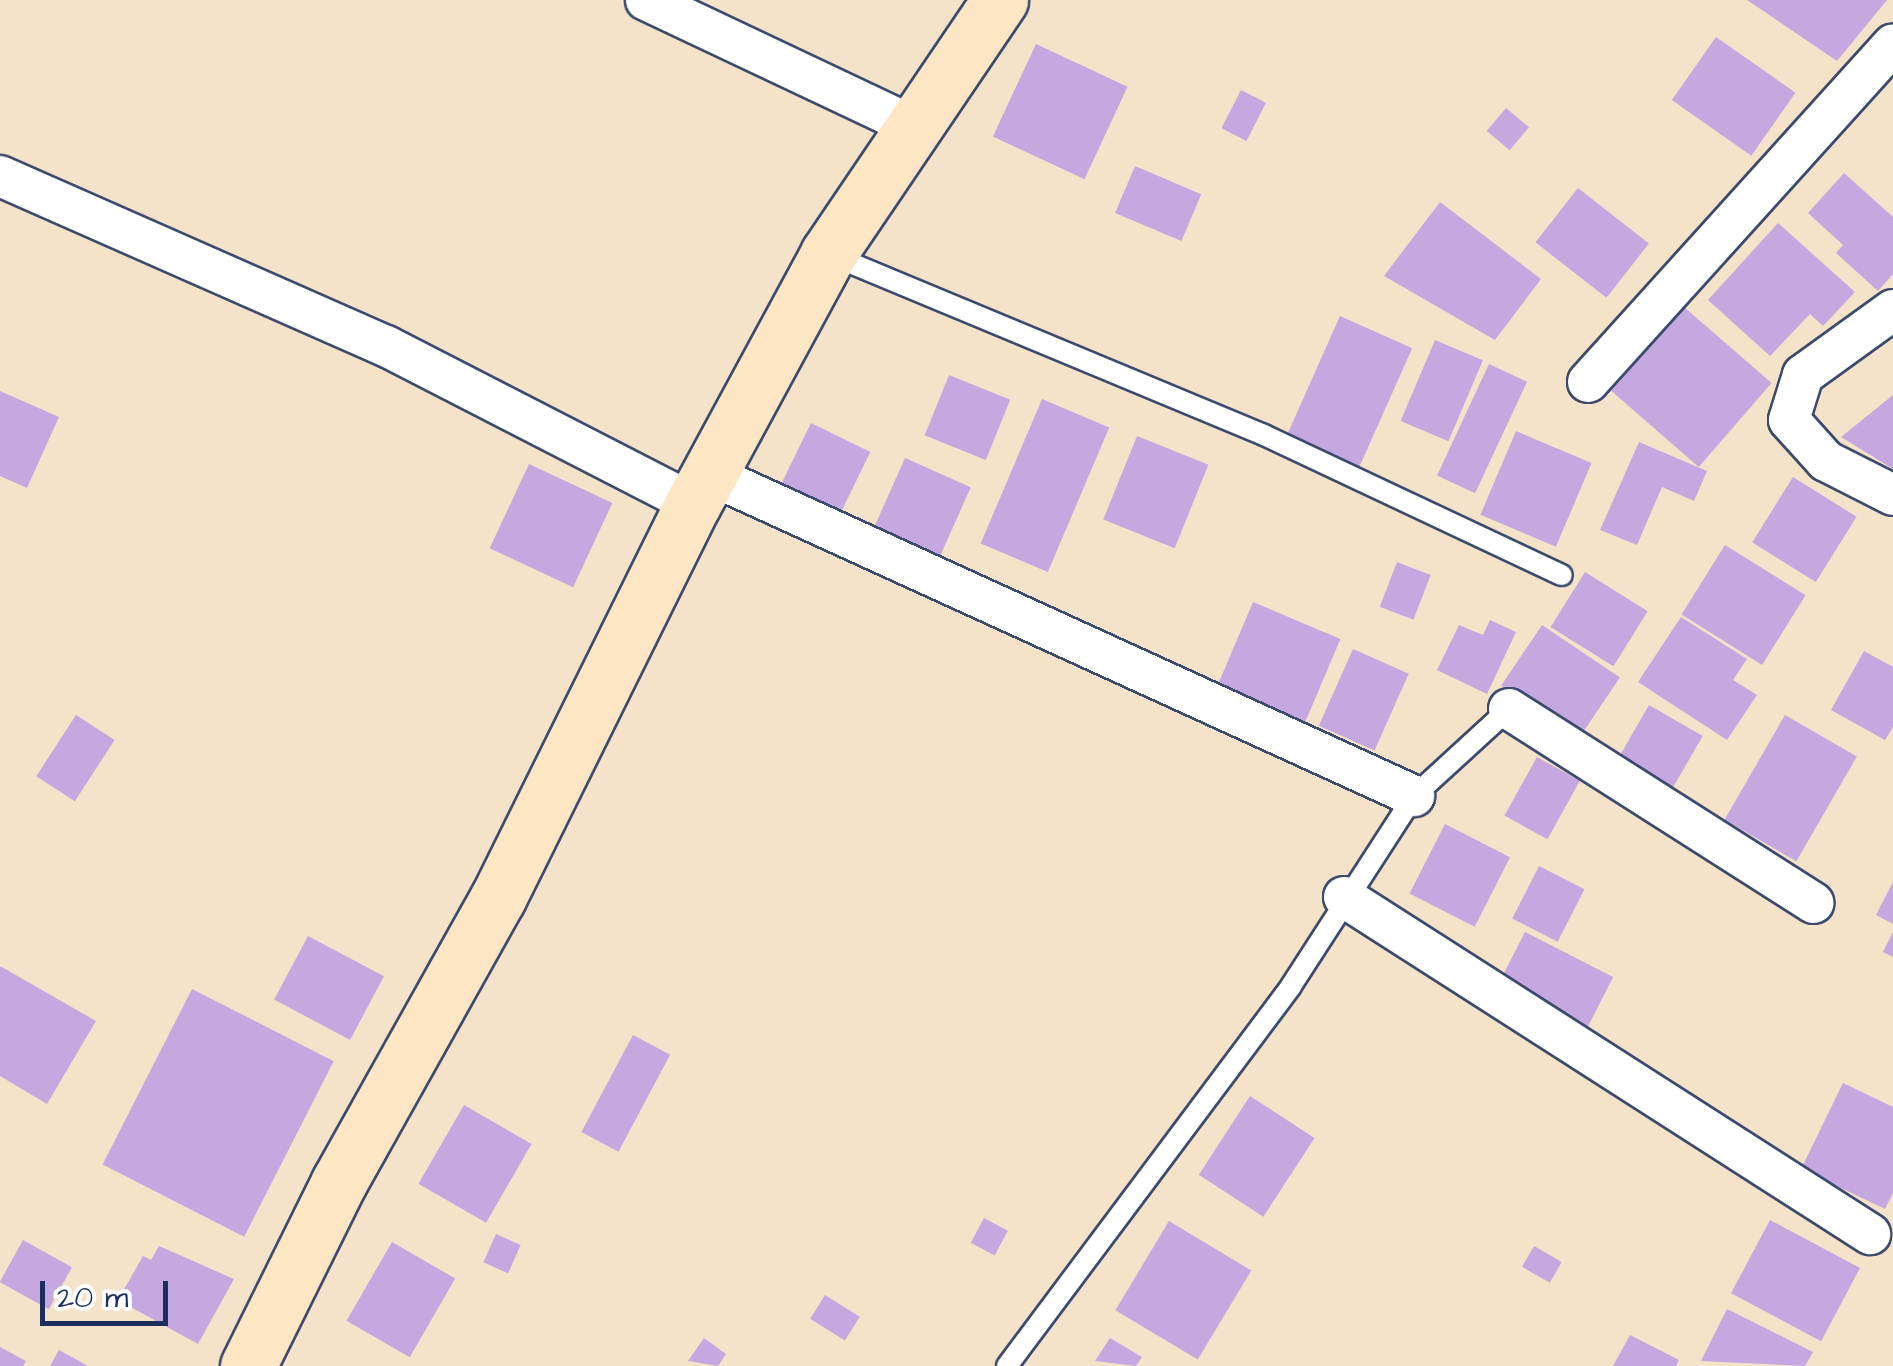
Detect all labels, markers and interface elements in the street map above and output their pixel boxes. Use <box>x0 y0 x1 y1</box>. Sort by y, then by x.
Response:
scale bar <box>45 1261 172 1323</box>
text: 20 m <box>57 1277 128 1319</box>

